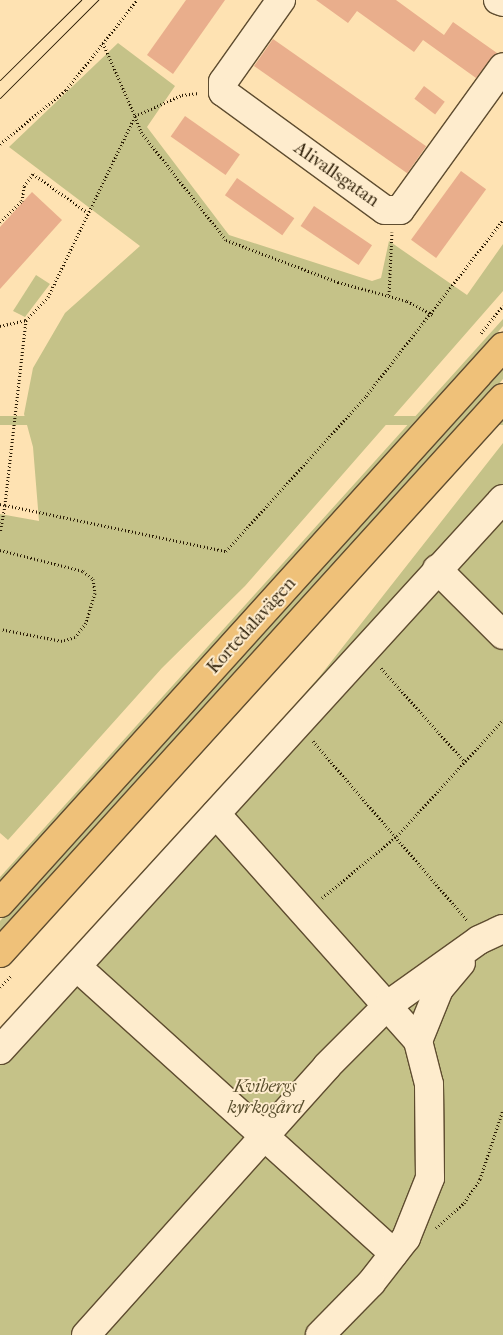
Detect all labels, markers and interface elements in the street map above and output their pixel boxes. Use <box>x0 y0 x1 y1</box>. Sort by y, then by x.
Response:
street label: Alivallsgatan <box>289 138 383 212</box>
street label: Kortedalavägen <box>203 573 301 679</box>
park label: Kvibergs kyrkogård <box>227 1077 303 1120</box>

